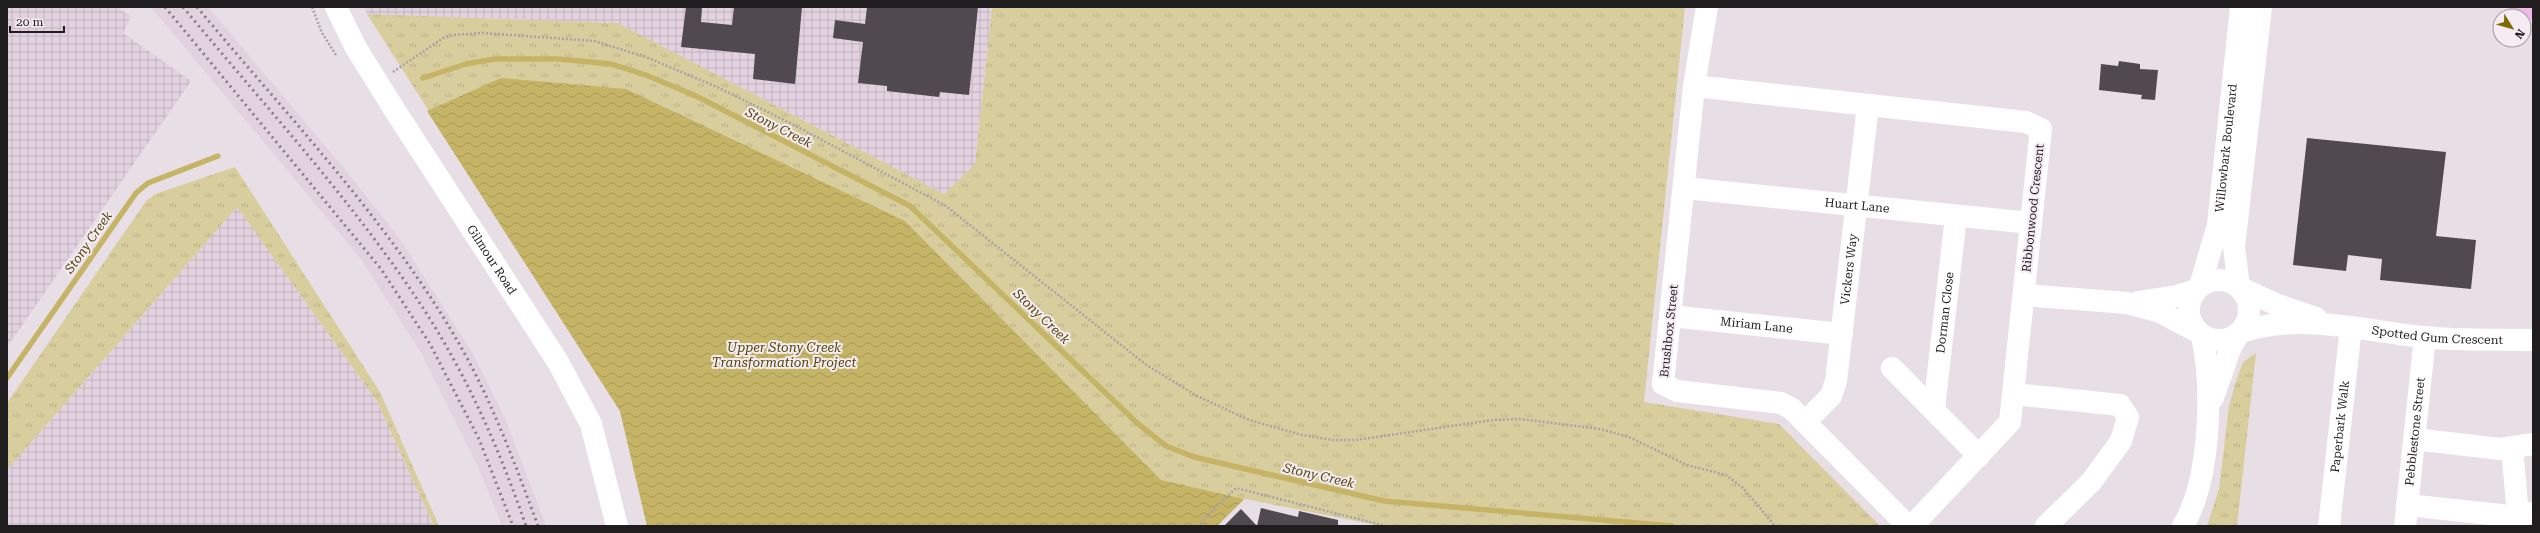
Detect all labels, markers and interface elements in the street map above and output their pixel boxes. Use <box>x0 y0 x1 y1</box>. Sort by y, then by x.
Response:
scale bar <box>10 8 64 34</box>
north arrow <box>2492 8 2532 48</box>
text: 20 m <box>16 15 43 29</box>
text: N <box>2512 26 2527 41</box>
street label: Willowbark Boulevard <box>2212 83 2240 213</box>
water label: Stony Creek <box>742 104 815 151</box>
street label: Ribbonwood Crescent <box>2019 143 2047 273</box>
street label: Huart Lane <box>1824 195 1891 216</box>
water label: Stony Creek <box>61 208 116 277</box>
street label: Gilmour Road <box>464 222 519 297</box>
street label: Vickers Way <box>1838 232 1860 306</box>
street label: Dorman Close <box>1933 271 1957 354</box>
street label: Brushbox Street <box>1657 284 1681 378</box>
water label: Stony Creek <box>1010 285 1074 348</box>
street label: Miriam Lane <box>1720 314 1794 336</box>
street label: Spotted Gum Crescent <box>2371 323 2503 347</box>
water label: Upper Stony Creek Transformation Project <box>712 340 856 370</box>
street label: Pebblestone Street <box>2402 376 2428 486</box>
street label: Paperbark Walk <box>2328 379 2352 473</box>
water label: Stony Creek <box>1281 460 1357 491</box>

